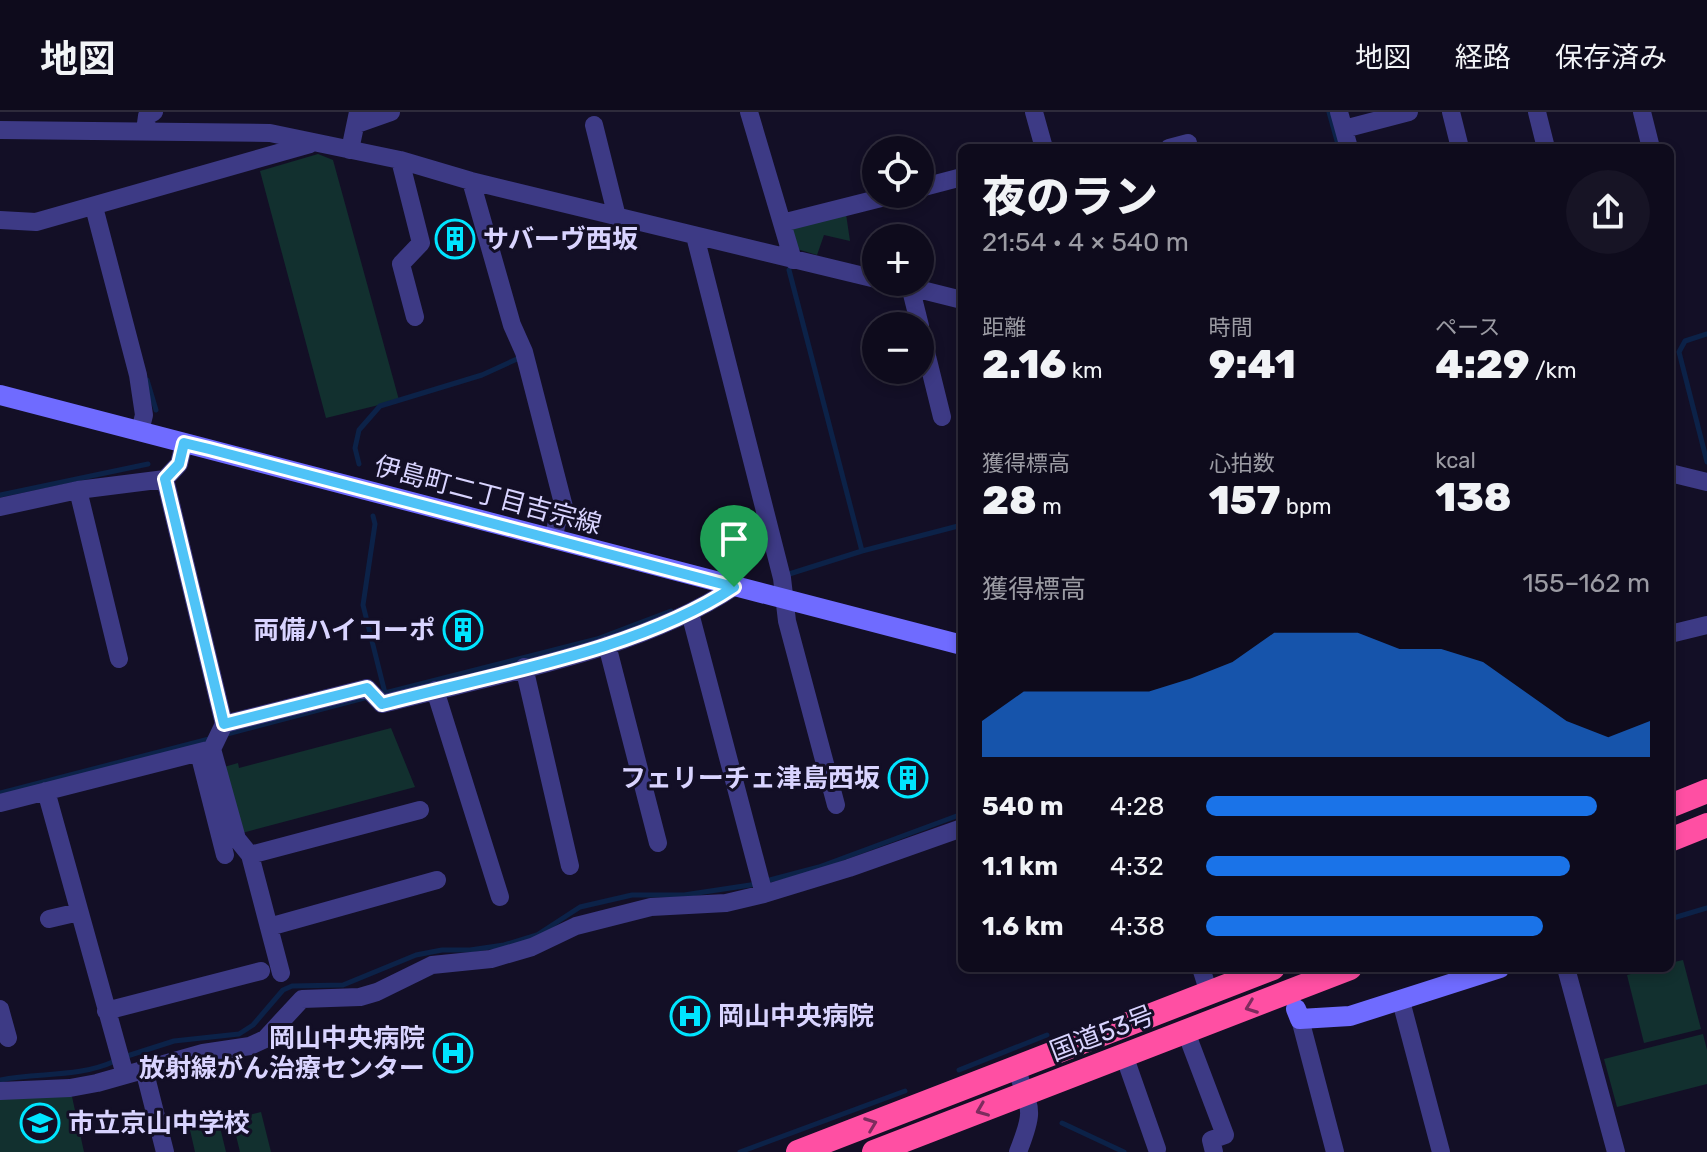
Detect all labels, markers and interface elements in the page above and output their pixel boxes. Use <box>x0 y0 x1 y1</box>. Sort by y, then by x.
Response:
text: 地図 <box>40 36 116 82</box>
text: 地図 <box>1355 41 1411 74</box>
text: 経路 <box>1455 41 1511 74</box>
text: 保存済み <box>1555 41 1667 74</box>
map controls <box>862 136 934 384</box>
button: locate <box>862 136 934 208</box>
button: share <box>1566 170 1650 254</box>
text: 夜のラン <box>982 171 1158 223</box>
building icon: サバーヴ西坂 <box>434 218 476 260</box>
place label: サバーヴ西坂 <box>483 224 638 255</box>
button: + <box>862 224 934 296</box>
text: 21:54 · 4 × 540 m <box>982 227 1189 258</box>
button: − <box>862 312 934 384</box>
text: 距離 <box>982 314 1026 341</box>
text: 時間 <box>1209 314 1253 341</box>
text: ペース <box>1435 314 1500 341</box>
text: 2.16 <box>982 341 1066 388</box>
text: 9:41 <box>1209 341 1296 388</box>
text: 4:29 <box>1435 341 1530 388</box>
text: km <box>1066 357 1103 384</box>
text: /km <box>1530 357 1576 384</box>
text: kcal <box>1435 447 1476 474</box>
street label: 伊島町二丁目吉宗線 <box>371 450 605 541</box>
text: 獲得標高 <box>982 450 1070 477</box>
text: 心拍数 <box>1209 450 1275 477</box>
text: 138 <box>1435 474 1512 521</box>
text: 28 <box>982 477 1037 524</box>
text: 157 <box>1209 477 1280 524</box>
text: m <box>1037 493 1062 520</box>
text: bpm <box>1280 493 1332 520</box>
pin <box>700 505 768 587</box>
icon: arrive <box>712 517 756 561</box>
text: 155–162 m <box>1522 568 1650 599</box>
text: 獲得標高 <box>982 574 1086 605</box>
building icon: 両備ハイコーポ <box>442 609 484 651</box>
place label: 両備ハイコーポ <box>254 615 435 646</box>
building icon: フェリーチェ津島西坂 <box>887 757 929 799</box>
place label: フェリーチェ津島西坂 <box>620 763 880 794</box>
text: 540 m <box>982 791 1064 822</box>
text: 4:28 <box>1110 791 1165 822</box>
text: 1.1 km <box>982 851 1058 882</box>
text: 4:32 <box>1110 851 1164 882</box>
text: 1.6 km <box>982 911 1064 942</box>
text: 4:38 <box>1110 911 1165 942</box>
hospital icon: 岡山中央病院 <box>669 995 711 1037</box>
one-way arrow <box>1245 997 1259 1013</box>
street label: 国道53号 <box>1046 999 1159 1067</box>
place label: 岡山中央病院 <box>718 1001 874 1032</box>
place label: 岡山中央病院 放射線がん治療センター <box>139 1023 425 1084</box>
hospital icon: 岡山中央病院 放射線がん治療センター <box>432 1032 474 1074</box>
one-way arrow <box>976 1100 990 1116</box>
school or university icon: 市立京山中学校 <box>19 1102 61 1144</box>
place label: 市立京山中学校 <box>68 1108 250 1139</box>
one-way arrow <box>863 1117 877 1134</box>

